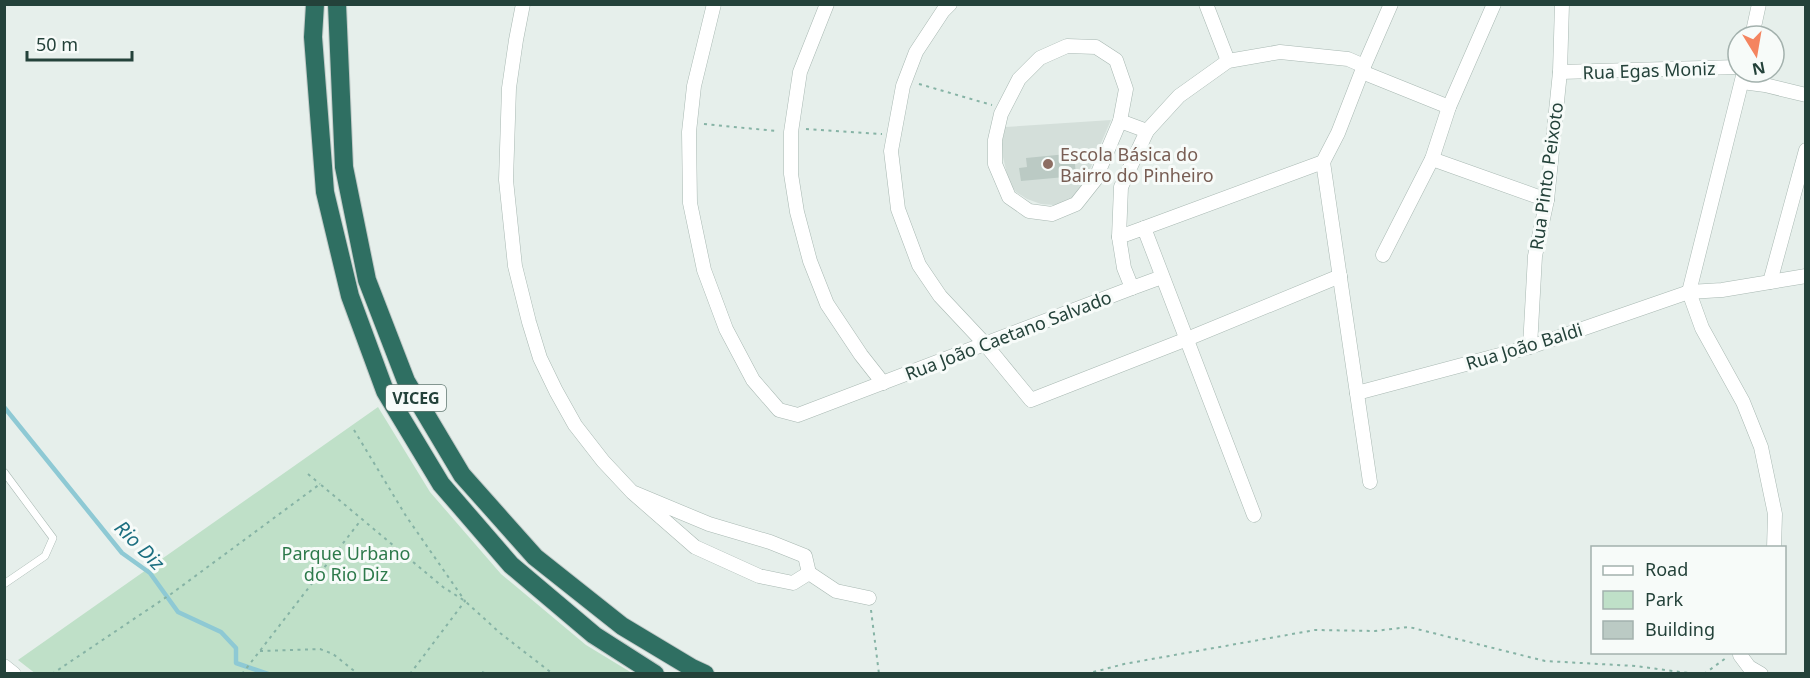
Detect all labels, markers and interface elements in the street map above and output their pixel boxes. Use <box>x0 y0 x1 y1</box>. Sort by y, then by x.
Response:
scale bar <box>27 24 132 62</box>
north arrow <box>1726 24 1786 84</box>
text: 50 m <box>36 32 78 56</box>
street label: Rua Egas Moniz <box>1582 56 1716 84</box>
text: N <box>1750 57 1767 81</box>
street label: Rua Pinto Peixoto <box>1524 101 1568 251</box>
place label: Escola Básica do Bairro do Pinheiro <box>1060 142 1214 187</box>
marker: Escola Básica do Bairro do Pinheiro <box>1041 157 1055 171</box>
street label: Rua João Caetano Salvado <box>901 284 1115 386</box>
street label: Rua João Baldi <box>1463 317 1585 375</box>
road number: VICEG <box>386 385 446 411</box>
water label: Rio Diz <box>109 514 171 576</box>
park label: Parque Urbano do Rio Diz <box>282 541 410 586</box>
legend <box>1591 546 1786 654</box>
text: Road <box>1645 557 1688 581</box>
text: Park <box>1645 587 1683 611</box>
text: Building <box>1645 617 1715 641</box>

